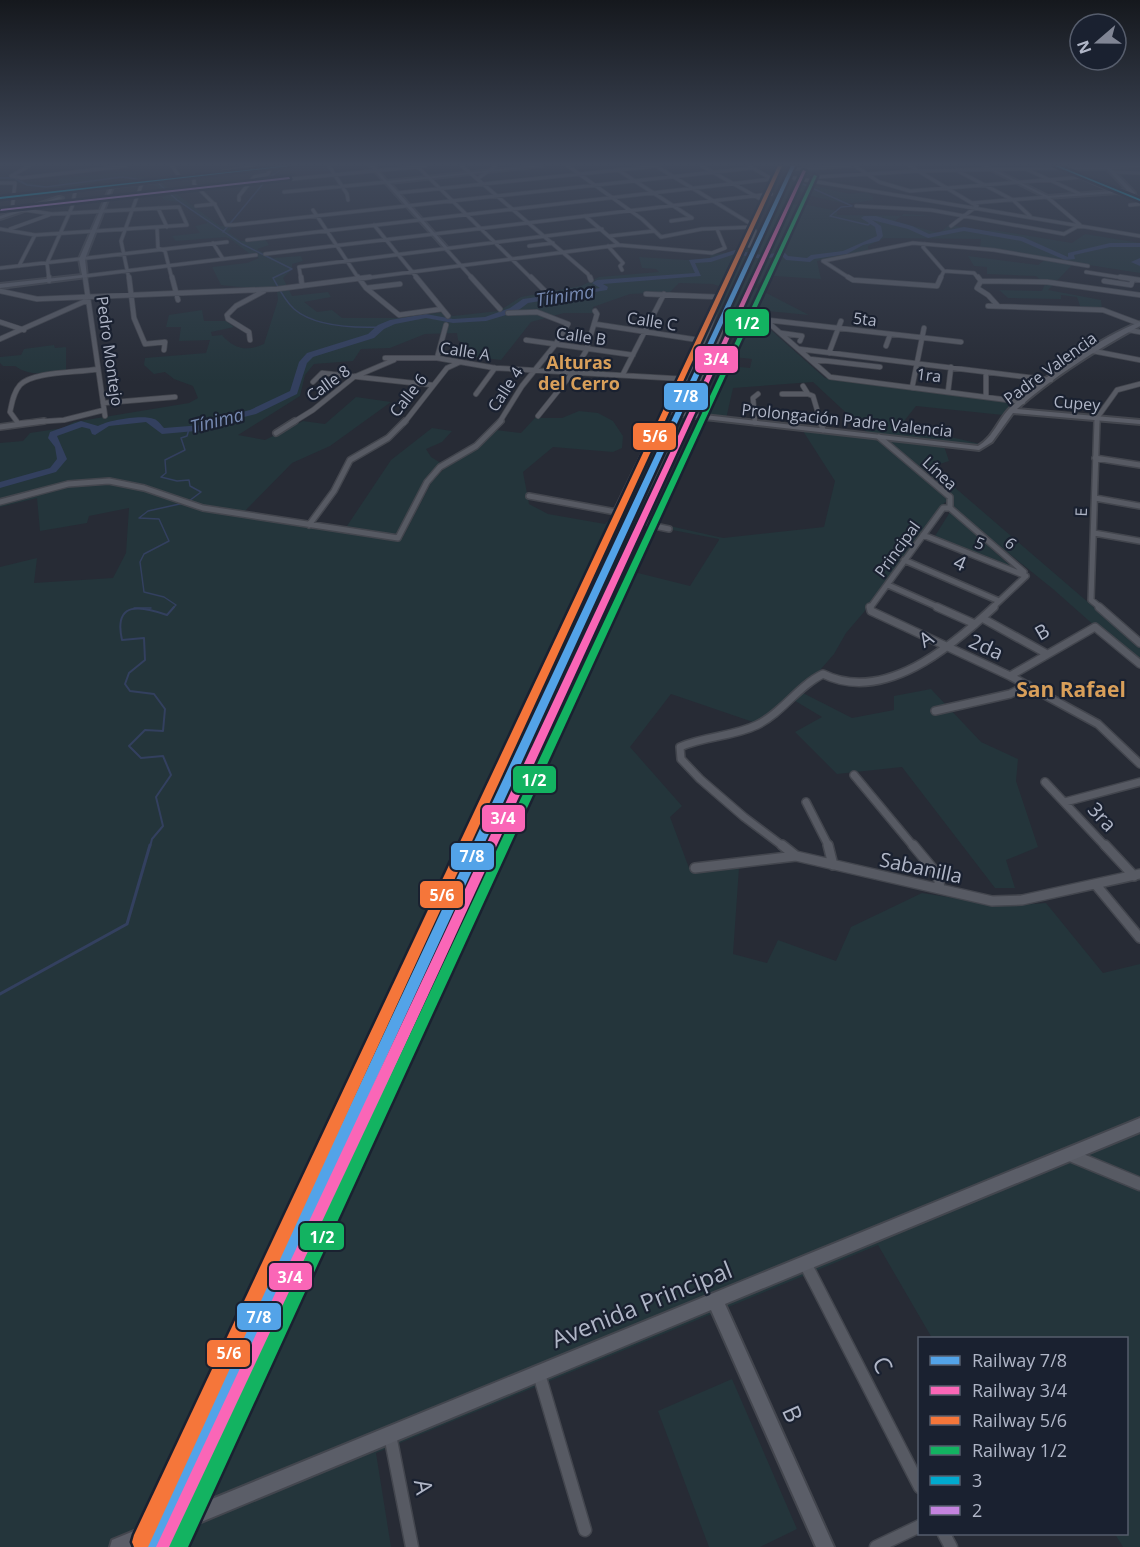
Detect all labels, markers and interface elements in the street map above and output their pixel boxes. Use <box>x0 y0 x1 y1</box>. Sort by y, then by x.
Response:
north arrow <box>1068 12 1128 72</box>
text: N <box>1071 37 1096 57</box>
water label: Tíinima <box>534 279 596 311</box>
street label: Pedro Montejo <box>91 295 129 407</box>
street label: Calle C <box>625 306 679 336</box>
street label: 5ta <box>852 307 878 331</box>
line badge: 1/2 <box>724 308 770 337</box>
text: 1/2 <box>735 312 759 334</box>
street label: Calle B <box>554 322 608 350</box>
street label: Padre Valencia <box>999 327 1101 409</box>
street label: Calle A <box>438 336 492 366</box>
line badge: 3/4 <box>694 345 739 374</box>
text: 3/4 <box>704 348 728 370</box>
district label: Alturas del Cerro <box>538 350 620 395</box>
street label: Calle 8 <box>302 360 354 406</box>
street label: Calle 4 <box>482 362 528 416</box>
street label: 1ra <box>915 363 943 387</box>
street label: Calle 6 <box>384 369 432 421</box>
line badge: 7/8 <box>663 382 709 411</box>
text: 7/8 <box>674 385 698 407</box>
street label: Cupey <box>1053 390 1102 416</box>
street label: Prolongación Padre Valencia <box>740 398 954 442</box>
water label: Tínima <box>188 402 246 438</box>
line badge: 5/6 <box>632 422 677 451</box>
text: 5/6 <box>643 425 667 447</box>
street label: Línea <box>918 451 962 495</box>
street label: E <box>1070 507 1092 517</box>
street label: Principal <box>869 516 925 582</box>
street label: 5 <box>972 531 988 555</box>
street label: 6 <box>1000 532 1022 554</box>
street label: 4 <box>950 548 971 577</box>
street label: B <box>1029 617 1054 646</box>
street label: A <box>913 624 938 653</box>
street label: 2da <box>965 627 1008 666</box>
district label: San Rafael <box>1016 675 1126 703</box>
line badge: 1/2 <box>512 765 557 794</box>
text: 1/2 <box>522 769 546 791</box>
street label: 3ra <box>1082 796 1123 837</box>
line badge: 3/4 <box>481 804 526 833</box>
text: 3/4 <box>491 807 515 829</box>
line badge: 7/8 <box>450 842 495 871</box>
text: 7/8 <box>460 845 484 867</box>
street label: Sabanilla <box>877 846 965 889</box>
line badge: 5/6 <box>419 880 464 909</box>
text: 5/6 <box>430 884 454 906</box>
line badge: 1/2 <box>299 1222 345 1251</box>
text: 1/2 <box>310 1226 334 1248</box>
street label: Avenida Principal <box>546 1252 737 1355</box>
line badge: 3/4 <box>268 1262 313 1291</box>
text: 3/4 <box>278 1266 302 1288</box>
line badge: 7/8 <box>236 1302 282 1331</box>
text: 7/8 <box>247 1306 271 1328</box>
legend <box>918 1337 1128 1535</box>
line badge: 5/6 <box>206 1339 251 1368</box>
text: 5/6 <box>217 1342 241 1364</box>
text: Railway 7/8 <box>972 1348 1067 1372</box>
street label: C <box>865 1350 901 1379</box>
text: Railway 3/4 <box>972 1378 1067 1402</box>
street label: B <box>775 1400 812 1427</box>
text: Railway 5/6 <box>972 1408 1067 1432</box>
text: Railway 1/2 <box>972 1438 1067 1462</box>
text: 3 <box>972 1468 982 1492</box>
street label: A <box>407 1476 442 1498</box>
text: 2 <box>972 1498 982 1522</box>

